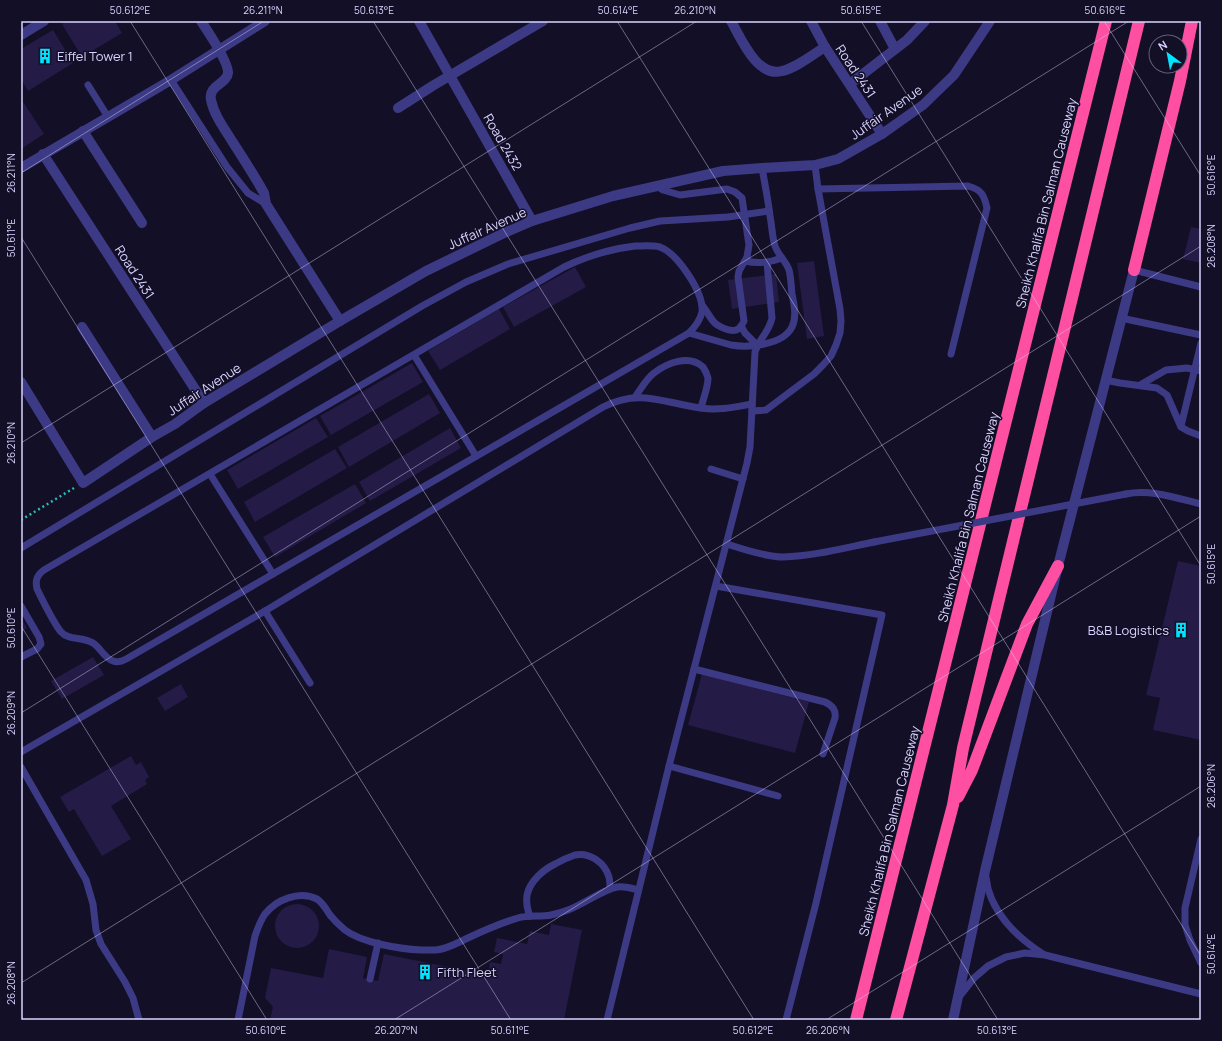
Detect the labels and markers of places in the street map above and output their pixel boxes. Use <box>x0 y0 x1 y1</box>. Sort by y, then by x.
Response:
building icon: Eiffel Tower 1 <box>36 47 54 65</box>
place label: Eiffel Tower 1 <box>57 47 133 65</box>
place label: B&B Logistics <box>1088 621 1169 639</box>
building icon: B&B Logistics <box>1172 621 1190 639</box>
building icon: Fifth Fleet <box>416 963 434 981</box>
place label: Fifth Fleet <box>437 963 497 981</box>

